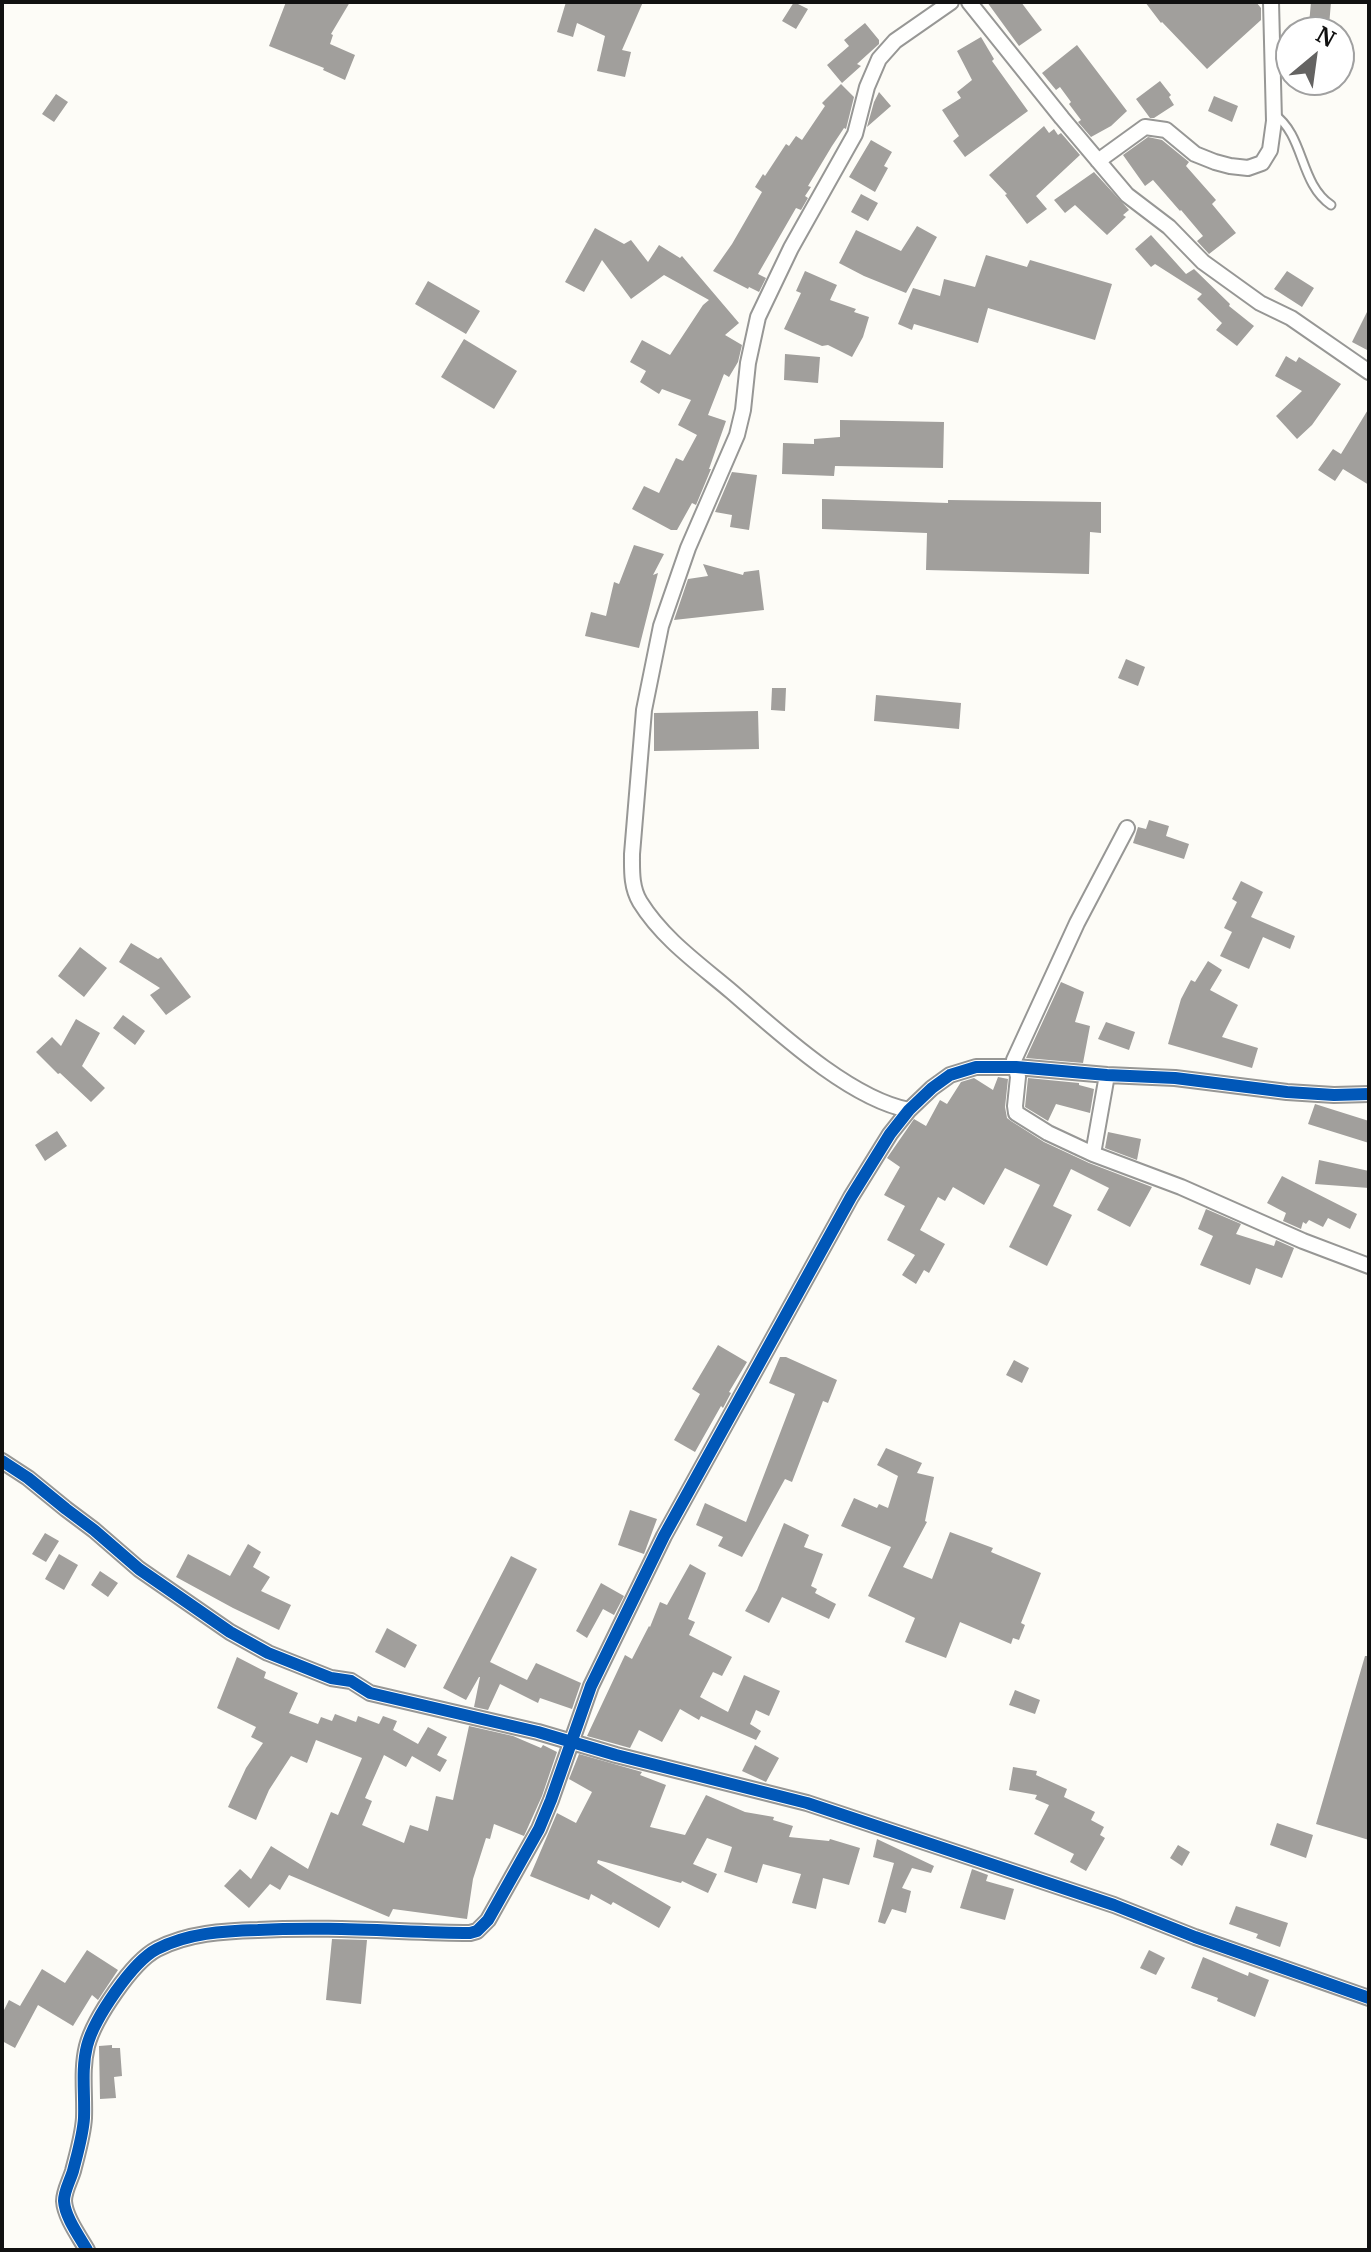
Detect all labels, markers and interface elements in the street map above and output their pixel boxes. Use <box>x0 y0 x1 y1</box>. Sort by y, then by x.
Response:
north arrow <box>1275 16 1355 96</box>
text: N <box>1311 20 1340 53</box>

